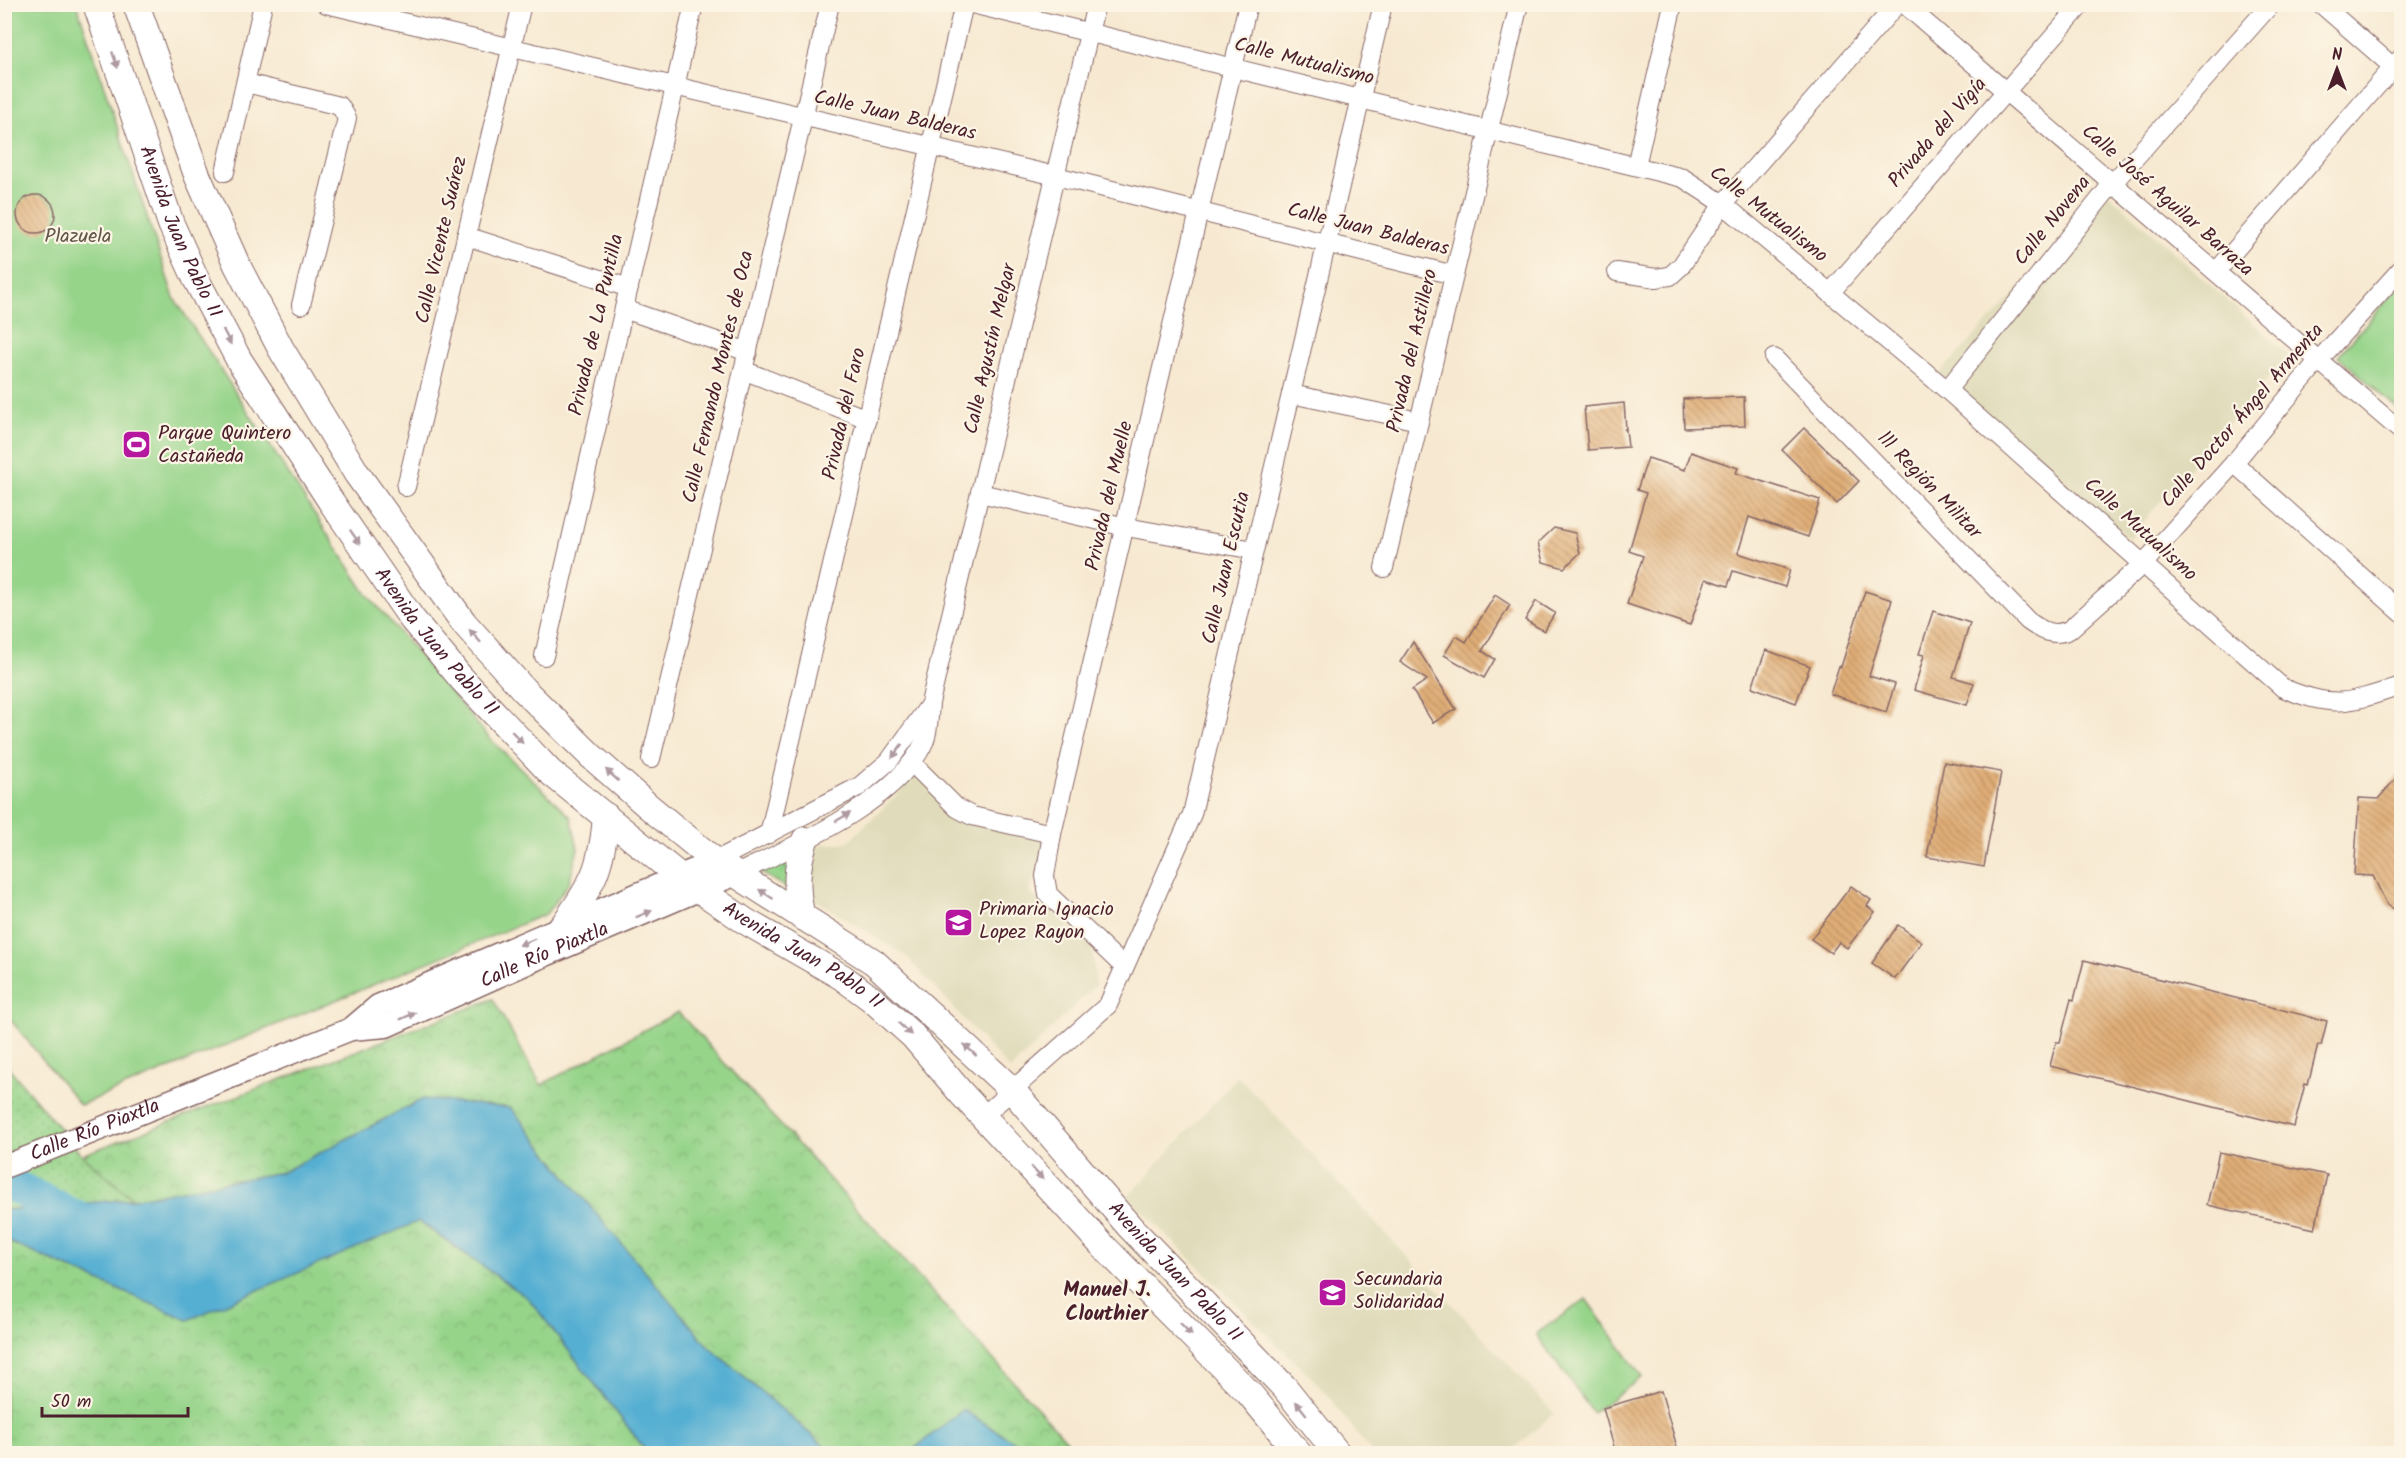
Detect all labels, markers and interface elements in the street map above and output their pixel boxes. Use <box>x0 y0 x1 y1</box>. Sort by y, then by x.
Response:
street label: Calle Mutualismo <box>1231 29 1377 95</box>
north arrow <box>2307 39 2367 99</box>
text: N <box>2332 43 2342 68</box>
one-way arrow <box>111 51 121 69</box>
street label: Privada del Vigía <box>1881 70 1995 196</box>
street label: Calle Juan Balderas <box>811 82 980 150</box>
street label: Calle José Aguilar Barraza <box>2074 117 2260 285</box>
street label: Avenida Juan Pablo II <box>129 141 230 324</box>
street label: Calle Vicente Suárez <box>407 153 477 327</box>
street label: Calle Mutualismo <box>1702 158 1834 272</box>
street label: Calle Novena <box>2006 169 2100 273</box>
street label: Calle Juan Balderas <box>1284 194 1453 266</box>
park label: Plazuela <box>45 221 111 253</box>
street label: Privada de La Puntilla <box>561 231 633 419</box>
street label: Calle Fernando Montes de Oca <box>674 248 764 506</box>
street label: Calle Agustín Melgar <box>956 259 1027 438</box>
street label: Privada del Astillero <box>1379 266 1447 436</box>
street label: Calle Doctor Ángel Armenta <box>2153 316 2333 516</box>
one-way arrow <box>222 329 232 346</box>
street label: Privada del Faro <box>814 345 876 483</box>
place label: Parque Quintero Castañeda <box>158 418 291 473</box>
street label: Privada del Muelle <box>1077 418 1143 574</box>
street label: lll Región Militar <box>1869 425 1990 548</box>
sports icon: Parque Quintero Castañeda <box>121 429 153 461</box>
street label: Calle Mutualismo <box>2076 470 2204 590</box>
street label: Calle Juan Escutia <box>1194 488 1260 648</box>
one-way arrow <box>349 528 361 544</box>
street label: Avenida Juan Pablo II <box>365 561 506 724</box>
one-way arrow <box>469 629 482 644</box>
one-way arrow <box>510 729 523 744</box>
one-way arrow <box>891 743 903 758</box>
one-way arrow <box>605 769 620 782</box>
one-way arrow <box>835 812 851 823</box>
one-way arrow <box>758 889 774 900</box>
street label: Avenida Juan Pablo II <box>715 894 890 1018</box>
place label: Primaria Ignacio Lopez Rayon <box>979 894 1114 949</box>
school or university icon: Primaria Ignacio Lopez Rayon <box>942 906 974 938</box>
one-way arrow <box>636 909 654 919</box>
street label: Calle Río Piaxtla <box>475 914 614 998</box>
one-way arrow <box>517 937 535 947</box>
one-way arrow <box>399 1011 417 1021</box>
one-way arrow <box>898 1022 912 1036</box>
one-way arrow <box>963 1044 977 1058</box>
street label: Calle Río Piaxtla <box>25 1091 165 1171</box>
one-way arrow <box>1029 1166 1043 1180</box>
street label: Avenida Juan Pablo II <box>1099 1195 1250 1350</box>
place label: Secundaria Solidaridad <box>1354 1264 1444 1319</box>
district label: Manuel J. Clouthier <box>1063 1274 1151 1331</box>
school or university icon: Secundaria Solidaridad <box>1317 1276 1349 1308</box>
one-way arrow <box>1179 1322 1193 1337</box>
scale bar <box>42 1380 188 1418</box>
text: 50 m <box>51 1388 91 1417</box>
one-way arrow <box>1295 1400 1308 1416</box>

